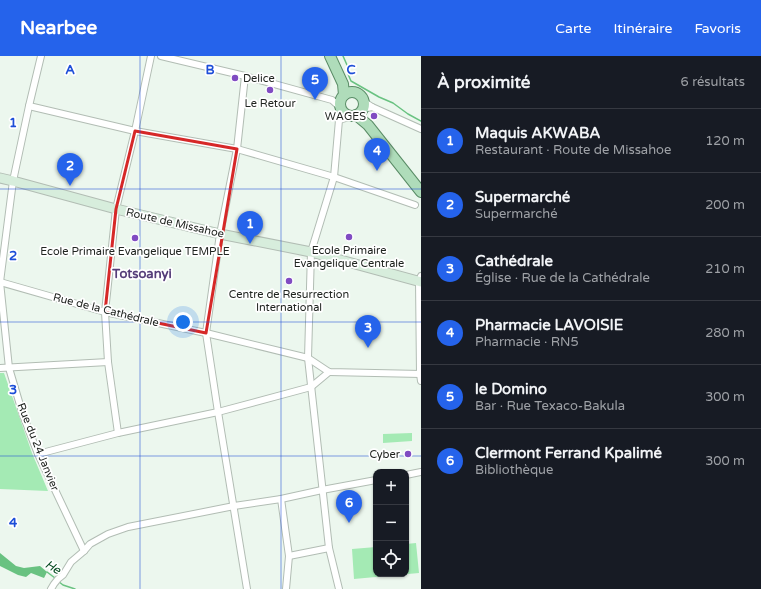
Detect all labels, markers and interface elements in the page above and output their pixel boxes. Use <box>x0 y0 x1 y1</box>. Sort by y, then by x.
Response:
text: Nearbee <box>20 17 97 39</box>
text: Carte <box>555 20 591 37</box>
text: Itinéraire <box>613 20 672 37</box>
text: Favoris <box>694 20 741 37</box>
text: A <box>65 62 75 78</box>
text: B <box>205 62 215 78</box>
text: C <box>346 62 356 78</box>
pin: 5 <box>302 67 328 100</box>
place label: Delice <box>243 72 275 85</box>
text: À proximité <box>437 72 530 93</box>
marker: Delice <box>230 73 240 83</box>
text: 6 résultats <box>681 74 745 90</box>
marker: Le Retour <box>265 85 275 95</box>
place label: Le Retour <box>244 97 296 110</box>
place label: WAGES <box>325 110 366 123</box>
marker: WAGES <box>369 111 379 121</box>
text: 1 <box>9 115 17 131</box>
text: Maquis AKWABA <box>475 124 601 142</box>
text: 1 <box>446 133 454 149</box>
text: 120 m <box>705 133 745 149</box>
pin: 4 <box>364 138 390 171</box>
text: Restaurant · Route de Missahoe <box>475 142 671 158</box>
pin: 2 <box>57 153 83 186</box>
text: Supermarché <box>475 188 570 206</box>
text: 2 <box>446 197 454 213</box>
text: 200 m <box>705 197 745 213</box>
street label: Route de Missahoe <box>125 205 225 241</box>
text: Supermarché <box>475 206 558 222</box>
pin: 1 <box>237 211 263 244</box>
marker: Ecole Primaire Evangelique Centrale <box>344 232 354 242</box>
marker: Ecole Primaire Evangelique TEMPLE <box>130 233 140 243</box>
place label: Ecole Primaire Evangelique Centrale <box>294 244 404 270</box>
place label: Ecole Primaire Evangelique TEMPLE <box>40 245 230 258</box>
text: 2 <box>9 248 17 264</box>
text: Cathédrale <box>475 252 553 270</box>
text: 3 <box>446 261 454 277</box>
text: 210 m <box>705 261 745 277</box>
district label: Totsoanyi <box>111 266 172 282</box>
text: Église · Rue de la Cathédrale <box>475 270 650 286</box>
marker: Centre de Resurrection International <box>284 276 294 286</box>
place label: Centre de Resurrection International <box>229 288 349 314</box>
street label: Rue de la Cathédrale <box>52 291 160 329</box>
your location <box>173 312 193 332</box>
pin: 3 <box>355 315 381 348</box>
text: Pharmacie LAVOISIE <box>475 316 623 334</box>
text: 4 <box>446 325 454 341</box>
text: 280 m <box>705 325 745 341</box>
text: Pharmacie · RN5 <box>475 334 579 350</box>
text: le Domino <box>475 380 547 398</box>
text: 3 <box>9 382 17 398</box>
text: 5 <box>446 389 454 405</box>
text: 300 m <box>705 389 745 405</box>
text: Bar · Rue Texaco-Bakula <box>475 398 625 414</box>
street label: Rue du 24 Janvier <box>14 401 62 494</box>
text: Clermont Ferrand Kpalimé <box>475 444 662 462</box>
place label: Cyber <box>370 448 401 461</box>
marker: Cyber <box>403 449 413 459</box>
text: 6 <box>446 453 454 469</box>
text: 300 m <box>705 453 745 469</box>
text: Bibliothèque <box>475 462 553 478</box>
map controls <box>373 469 409 577</box>
button: + <box>373 469 409 505</box>
pin: 6 <box>336 490 362 523</box>
button: − <box>373 505 409 541</box>
text: 4 <box>9 515 18 531</box>
button: locate <box>373 541 409 577</box>
water label: He <box>43 557 64 578</box>

